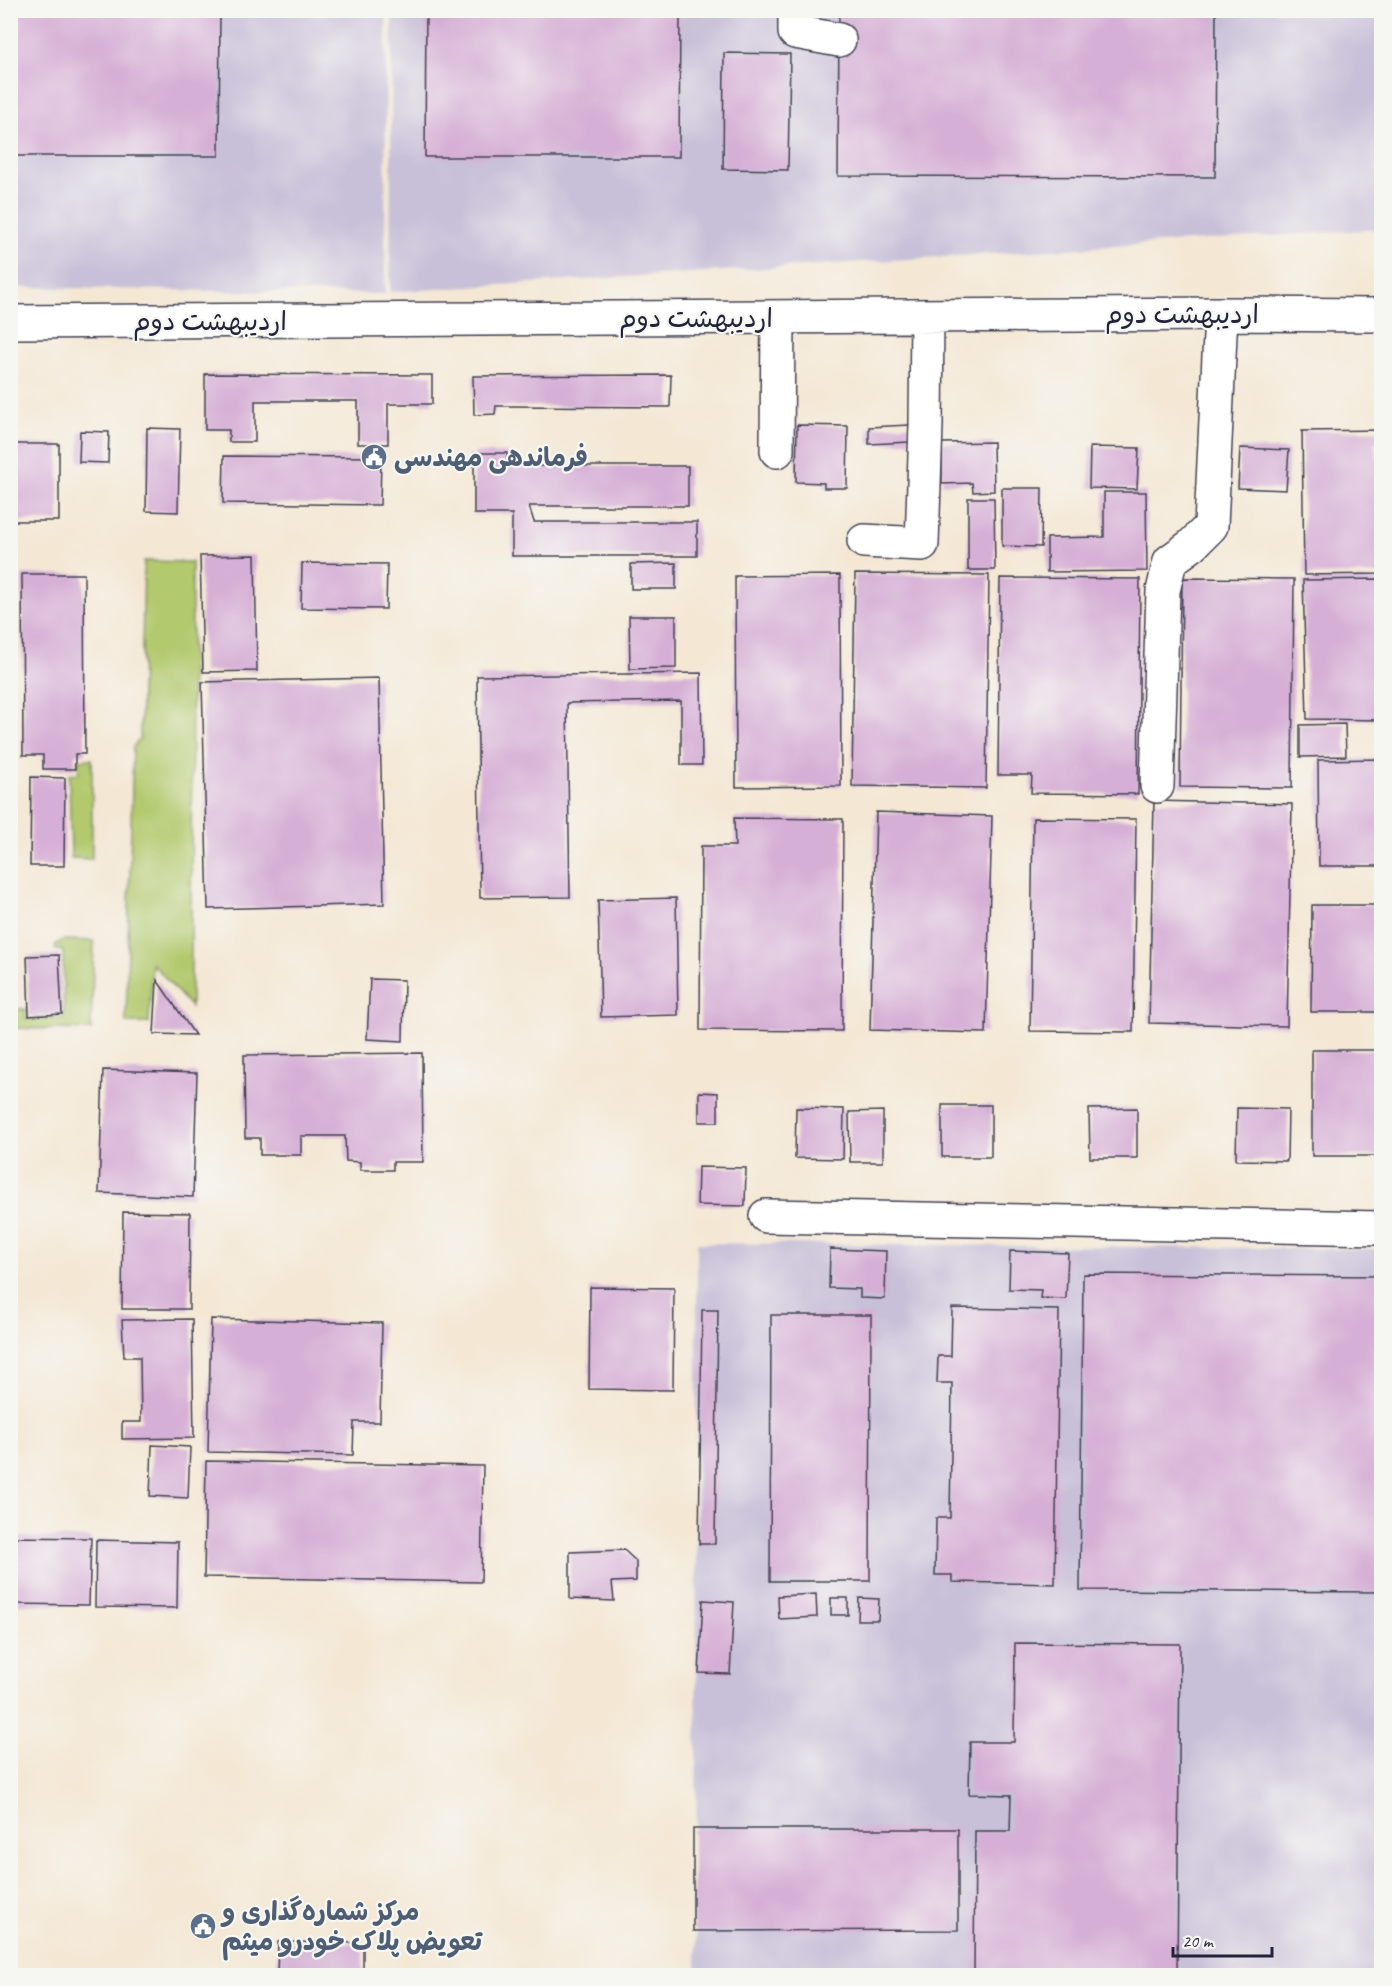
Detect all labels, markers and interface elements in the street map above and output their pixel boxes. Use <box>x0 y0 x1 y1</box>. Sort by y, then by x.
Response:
street label: اردیبهشت دوم <box>1105 298 1259 334</box>
street label: اردیبهشت دوم <box>619 302 773 338</box>
street label: اردیبهشت دوم <box>133 305 287 341</box>
place label: فرماندهی مهندسی <box>394 441 588 474</box>
public building icon: فرماندهی مهندسی <box>359 442 389 472</box>
place label: مرکز شماره‌گذاری و تعویض پلاک خودرو میثم <box>220 1895 483 1961</box>
public building icon: مرکز شماره‌گذاری و تعویض پلاک خودرو میثم <box>188 1911 218 1941</box>
scale bar <box>1173 1920 1272 1958</box>
text: 20 m <box>1182 1930 1215 1952</box>

